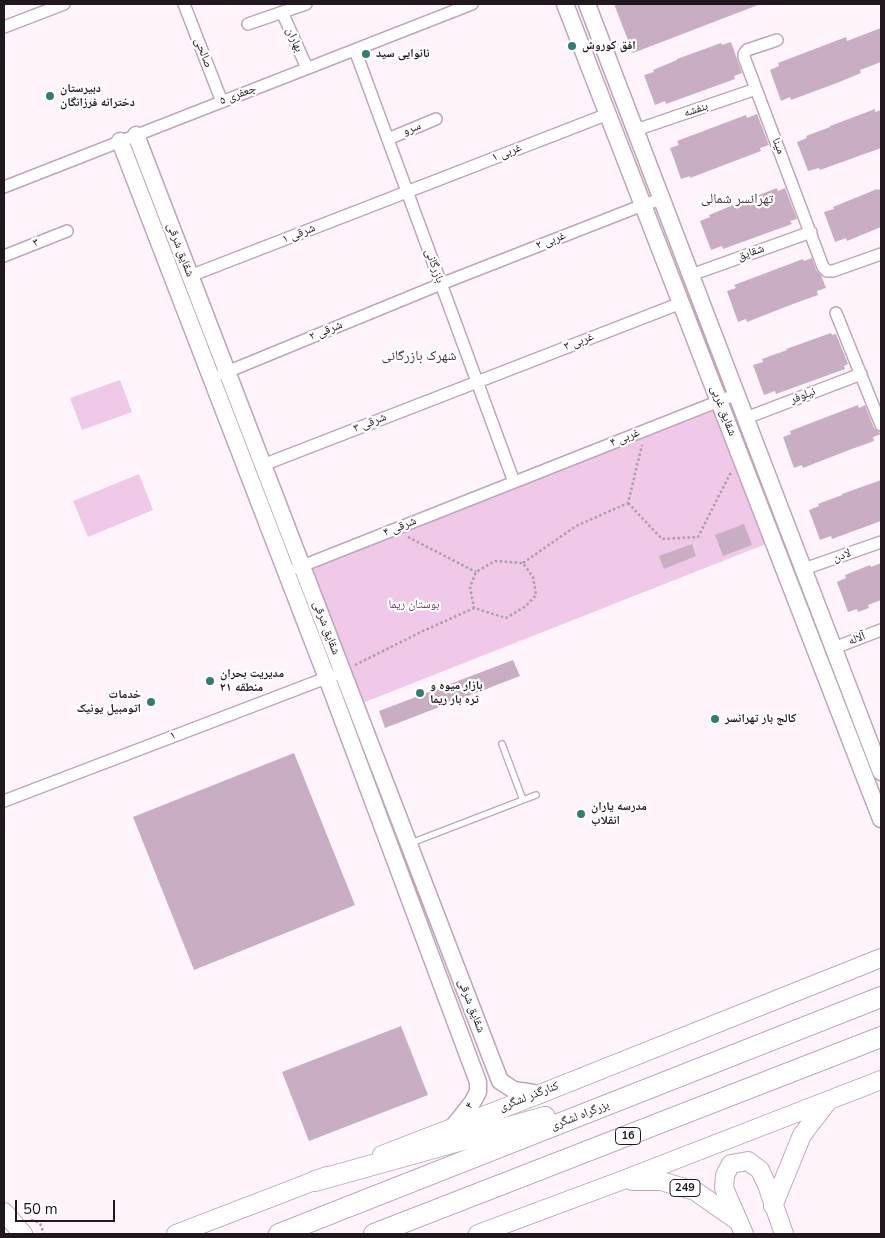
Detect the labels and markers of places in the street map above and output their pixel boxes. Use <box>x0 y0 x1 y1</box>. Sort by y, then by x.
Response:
place label: افق کوروش <box>582 39 636 53</box>
marker: افق کوروش <box>566 40 578 52</box>
place label: نانوایی سید <box>376 47 429 61</box>
marker: نانوایی سید <box>360 48 372 60</box>
place label: دبیرستان دخترانه فرزانگان <box>60 82 135 110</box>
marker: دبیرستان دخترانه فرزانگان <box>44 90 56 102</box>
place label: مدیریت بحران منطقه ۲۱ <box>220 667 284 695</box>
marker: مدیریت بحران منطقه ۲۱ <box>204 675 216 687</box>
place label: بازار میوه و تره بار ریما <box>430 679 483 707</box>
marker: بازار میوه و تره بار ریما <box>414 687 426 699</box>
place label: خدمات اتومبیل یونیک <box>77 688 141 716</box>
marker: خدمات اتومبیل یونیک <box>145 696 157 708</box>
place label: کالج بار تهرانسر <box>725 712 796 726</box>
marker: کالج بار تهرانسر <box>709 713 721 725</box>
place label: مدرسه یاران انقلاب <box>591 800 647 828</box>
marker: مدرسه یاران انقلاب <box>575 808 587 820</box>

